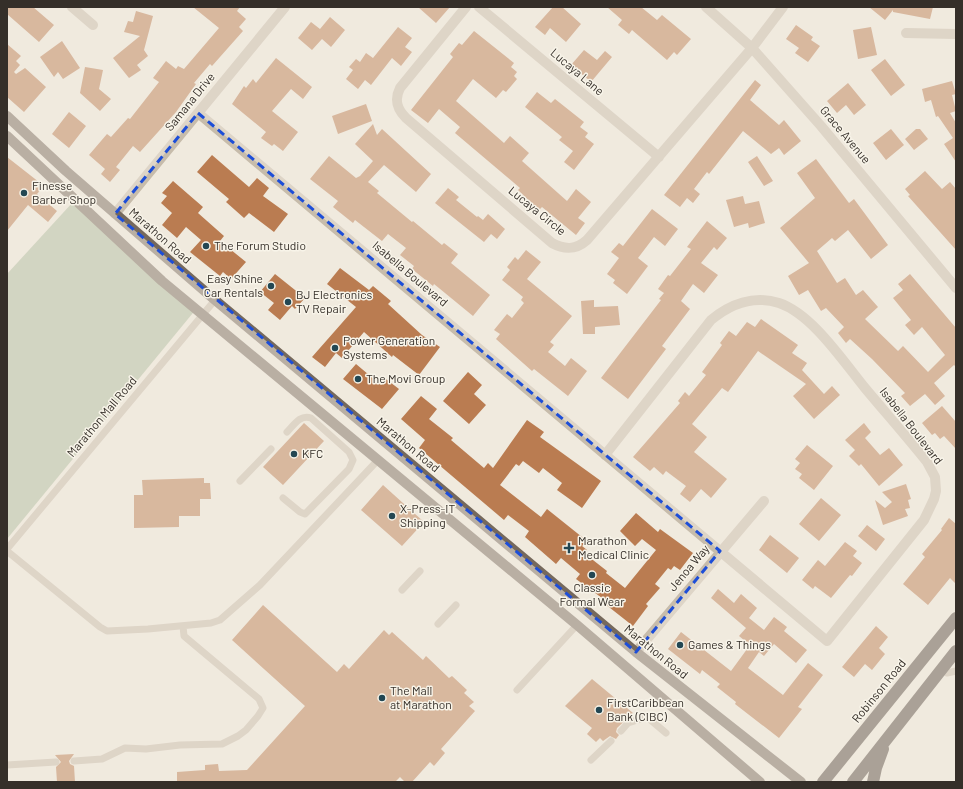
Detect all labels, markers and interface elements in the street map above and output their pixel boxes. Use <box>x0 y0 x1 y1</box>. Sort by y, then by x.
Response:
street label: Lucaya Lane <box>548 45 607 98</box>
street label: Samana Drive <box>161 69 217 133</box>
street label: Grace Avenue <box>818 103 874 166</box>
place label: Finesse Barber Shop <box>32 178 96 206</box>
street label: Lucaya Circle <box>506 183 569 238</box>
marker: Finesse Barber Shop <box>19 188 29 198</box>
street label: Marathon Road <box>127 204 195 266</box>
place label: The Forum Studio <box>214 238 306 252</box>
street label: Isabella Boulevard <box>370 238 451 309</box>
marker: The Forum Studio <box>201 241 211 251</box>
place label: Easy Shine Car Rentals <box>204 271 263 299</box>
marker: Easy Shine Car Rentals <box>266 281 276 291</box>
place label: BJ Electronics TV Repair <box>296 287 372 315</box>
marker: BJ Electronics TV Repair <box>283 297 293 307</box>
place label: Power Generation Systems <box>343 333 435 361</box>
marker: Power Generation Systems <box>330 343 340 353</box>
place label: The Movi Group <box>366 371 445 385</box>
street label: Marathon Mall Road <box>64 373 139 459</box>
marker: The Movi Group <box>353 374 363 384</box>
street label: Isabella Boulevard <box>877 384 946 467</box>
street label: Marathon Road <box>374 414 443 475</box>
place label: KFC <box>302 446 323 460</box>
marker: KFC <box>289 449 299 459</box>
place label: X-Press-IT Shipping <box>400 501 455 529</box>
marker: X-Press-IT Shipping <box>387 511 397 521</box>
place label: Marathon Medical Clinic <box>578 533 649 561</box>
street label: Jenoa Way <box>665 541 712 593</box>
marker: Marathon Medical Clinic <box>563 542 575 554</box>
marker: Classic Formal Wear <box>587 570 597 580</box>
place label: Classic Formal Wear <box>559 580 625 608</box>
street label: Marathon Road <box>622 621 691 681</box>
place label: Games & Things <box>688 637 771 651</box>
marker: Games & Things <box>675 640 685 650</box>
street label: Robinson Road <box>848 656 908 725</box>
place label: The Mall at Marathon <box>390 683 452 711</box>
marker: The Mall at Marathon <box>377 693 387 703</box>
place label: FirstCaribbean Bank (CIBC) <box>607 695 684 723</box>
marker: FirstCaribbean Bank (CIBC) <box>594 705 604 715</box>

